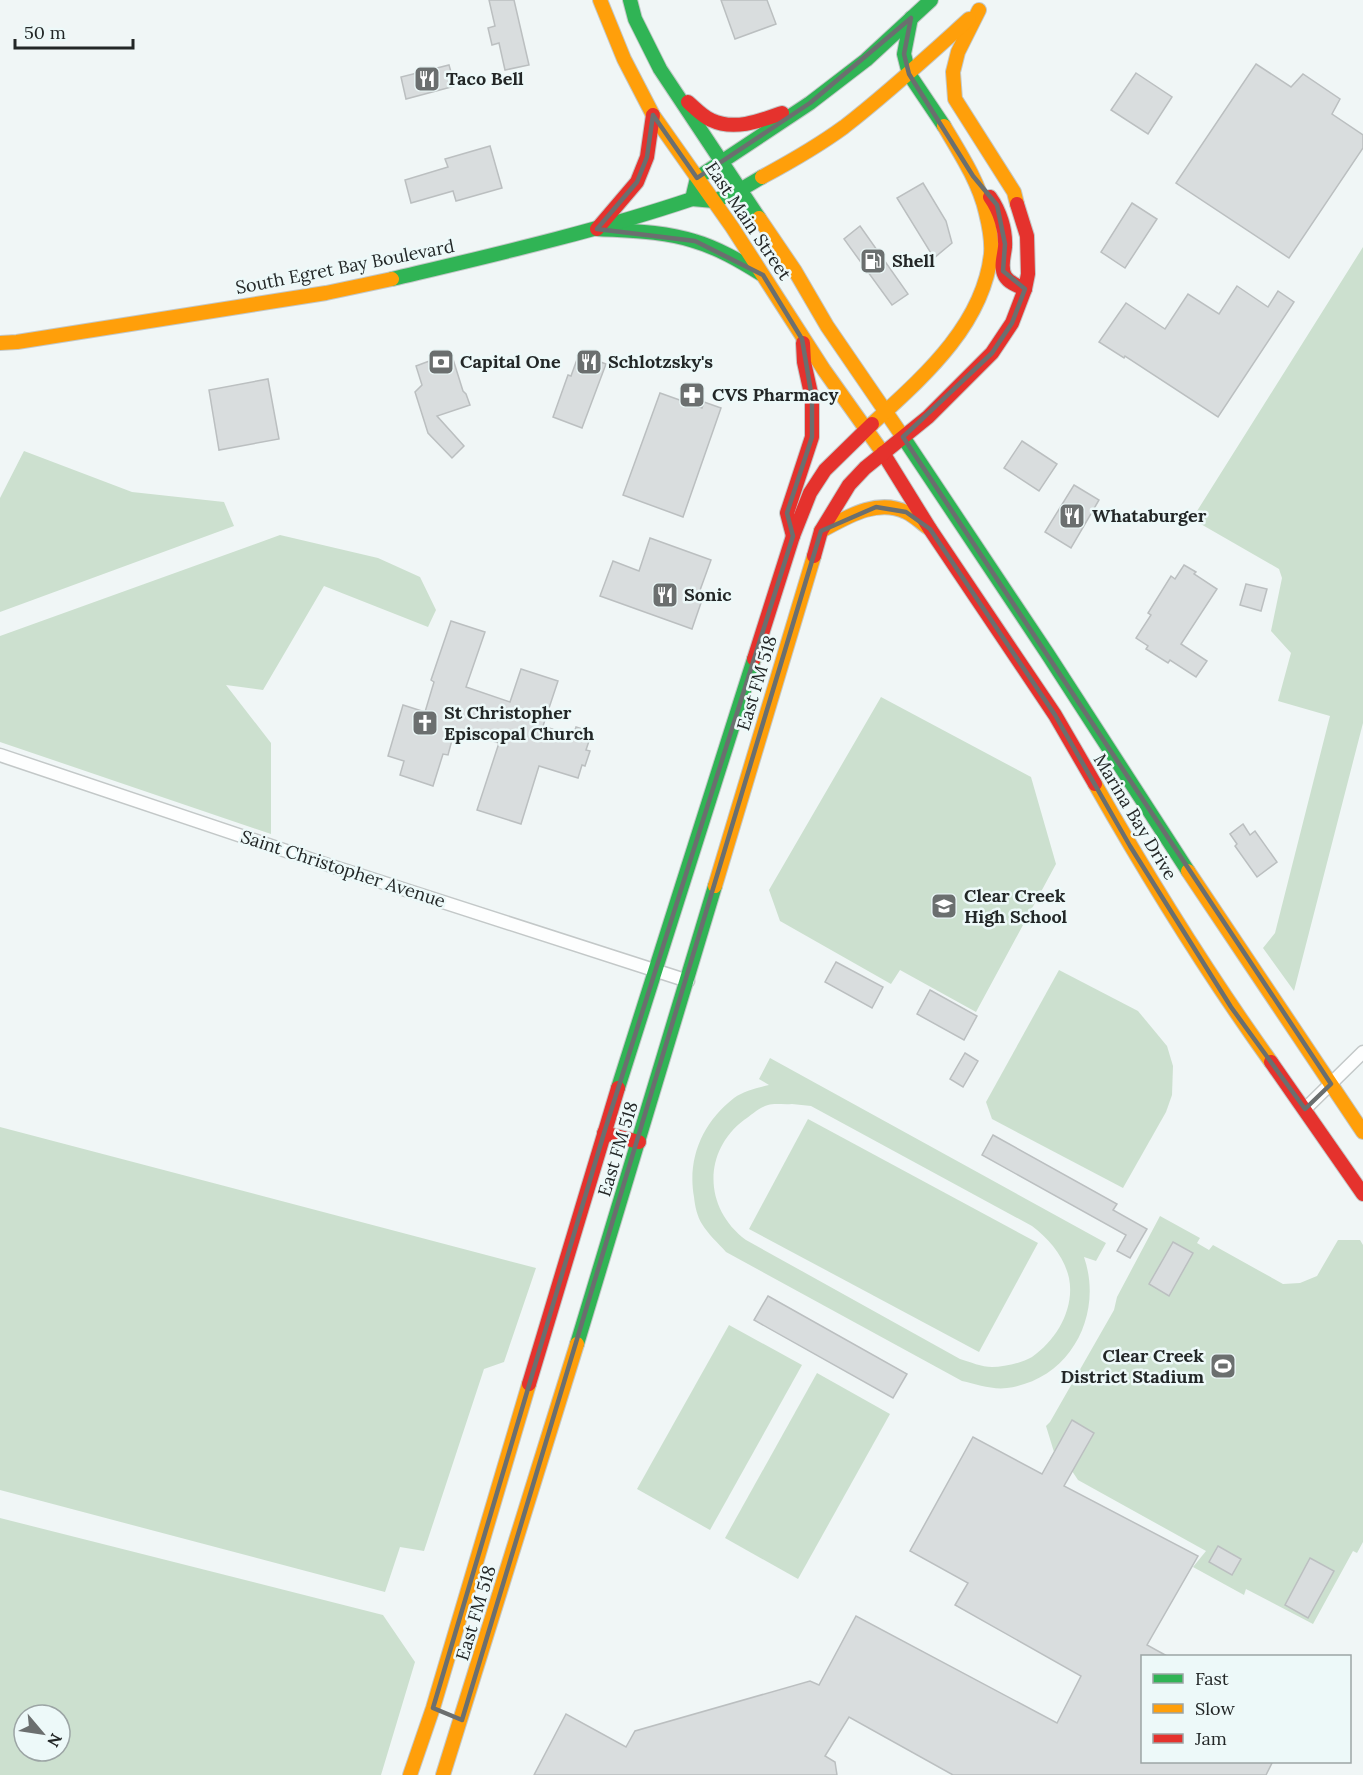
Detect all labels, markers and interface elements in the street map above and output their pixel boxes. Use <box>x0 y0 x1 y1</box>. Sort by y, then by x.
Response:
scale bar <box>15 12 134 50</box>
text: 50 m <box>24 21 66 44</box>
restaurant icon: Taco Bell <box>412 64 442 94</box>
place label: Taco Bell <box>446 67 524 90</box>
street label: East Main Street <box>700 157 797 284</box>
street label: South Egret Bay Boulevard <box>234 234 456 299</box>
fuel station icon: Shell <box>858 246 888 276</box>
place label: Shell <box>892 249 935 272</box>
bank icon: Capital One <box>426 347 456 377</box>
restaurant icon: Schlotzsky's <box>574 347 604 377</box>
place label: Capital One <box>460 350 561 373</box>
place label: Schlotzsky's <box>608 350 713 373</box>
pharmacy icon: CVS Pharmacy <box>677 380 707 410</box>
place label: CVS Pharmacy <box>712 383 838 406</box>
restaurant icon: Whataburger <box>1057 501 1087 531</box>
place label: Whataburger <box>1092 504 1207 527</box>
restaurant icon: Sonic <box>650 580 680 610</box>
place label: Sonic <box>684 583 732 606</box>
street label: East FM 518 <box>731 633 782 733</box>
place label: St Christopher Episcopal Church <box>444 701 594 745</box>
church icon: St Christopher Episcopal Church <box>410 708 440 738</box>
street label: Marina Bay Drive <box>1089 749 1182 884</box>
street label: Saint Christopher Avenue <box>238 825 449 913</box>
place label: Clear Creek High School <box>964 884 1068 928</box>
school or university icon: Clear Creek High School <box>929 891 959 921</box>
street label: East FM 518 <box>592 1099 643 1199</box>
place label: Clear Creek District Stadium <box>1061 1344 1204 1388</box>
sports icon: Clear Creek District Stadium <box>1208 1351 1238 1381</box>
street label: East FM 518 <box>450 1563 501 1663</box>
legend <box>1141 1655 1351 1763</box>
text: Fast <box>1195 1667 1229 1690</box>
text: Slow <box>1195 1697 1235 1720</box>
north arrow <box>12 1703 72 1763</box>
text: Jam <box>1194 1727 1227 1750</box>
text: N <box>43 1730 67 1751</box>

